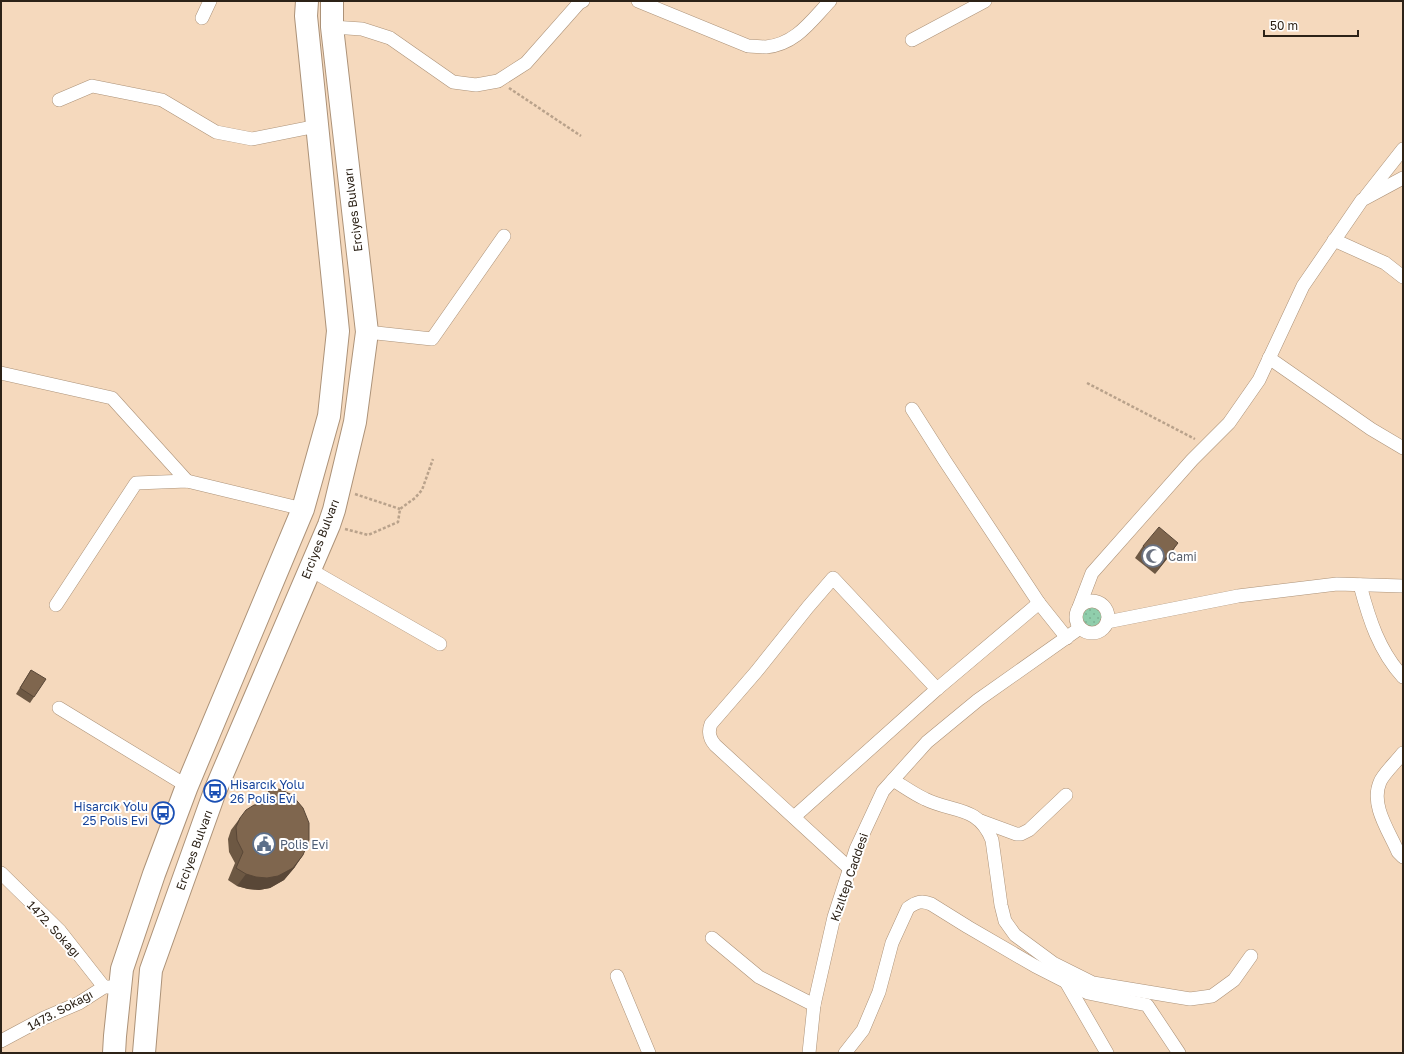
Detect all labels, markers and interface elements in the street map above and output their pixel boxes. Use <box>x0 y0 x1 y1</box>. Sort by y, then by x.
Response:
scale bar <box>1264 12 1358 38</box>
text: 50 m <box>1270 18 1298 33</box>
street label: Erciyes Bulvarı <box>340 167 366 253</box>
street label: Erciyes Bulvarı <box>298 497 342 581</box>
mosque icon: Cami <box>1140 543 1166 569</box>
place label: Cami <box>1168 549 1197 564</box>
place label: Hisarcık Yolu 26 Polis Evi <box>230 777 305 806</box>
bus stop icon: Hisarcık Yolu 26 Polis Evi <box>202 778 228 804</box>
place label: Hisarcık Yolu 25 Polis Evi <box>73 799 148 828</box>
bus stop icon: Hisarcık Yolu 25 Polis Evi <box>150 800 176 826</box>
street label: Erciyes Bulvarı <box>173 808 215 892</box>
public building icon: Polis Evi <box>251 831 277 857</box>
street label: Kızıltep Caddesi <box>827 831 871 923</box>
place label: Polis Evi <box>280 837 329 852</box>
street label: 1472. Sokağı <box>24 898 84 960</box>
street label: 1473. Sokağı <box>25 986 95 1034</box>

